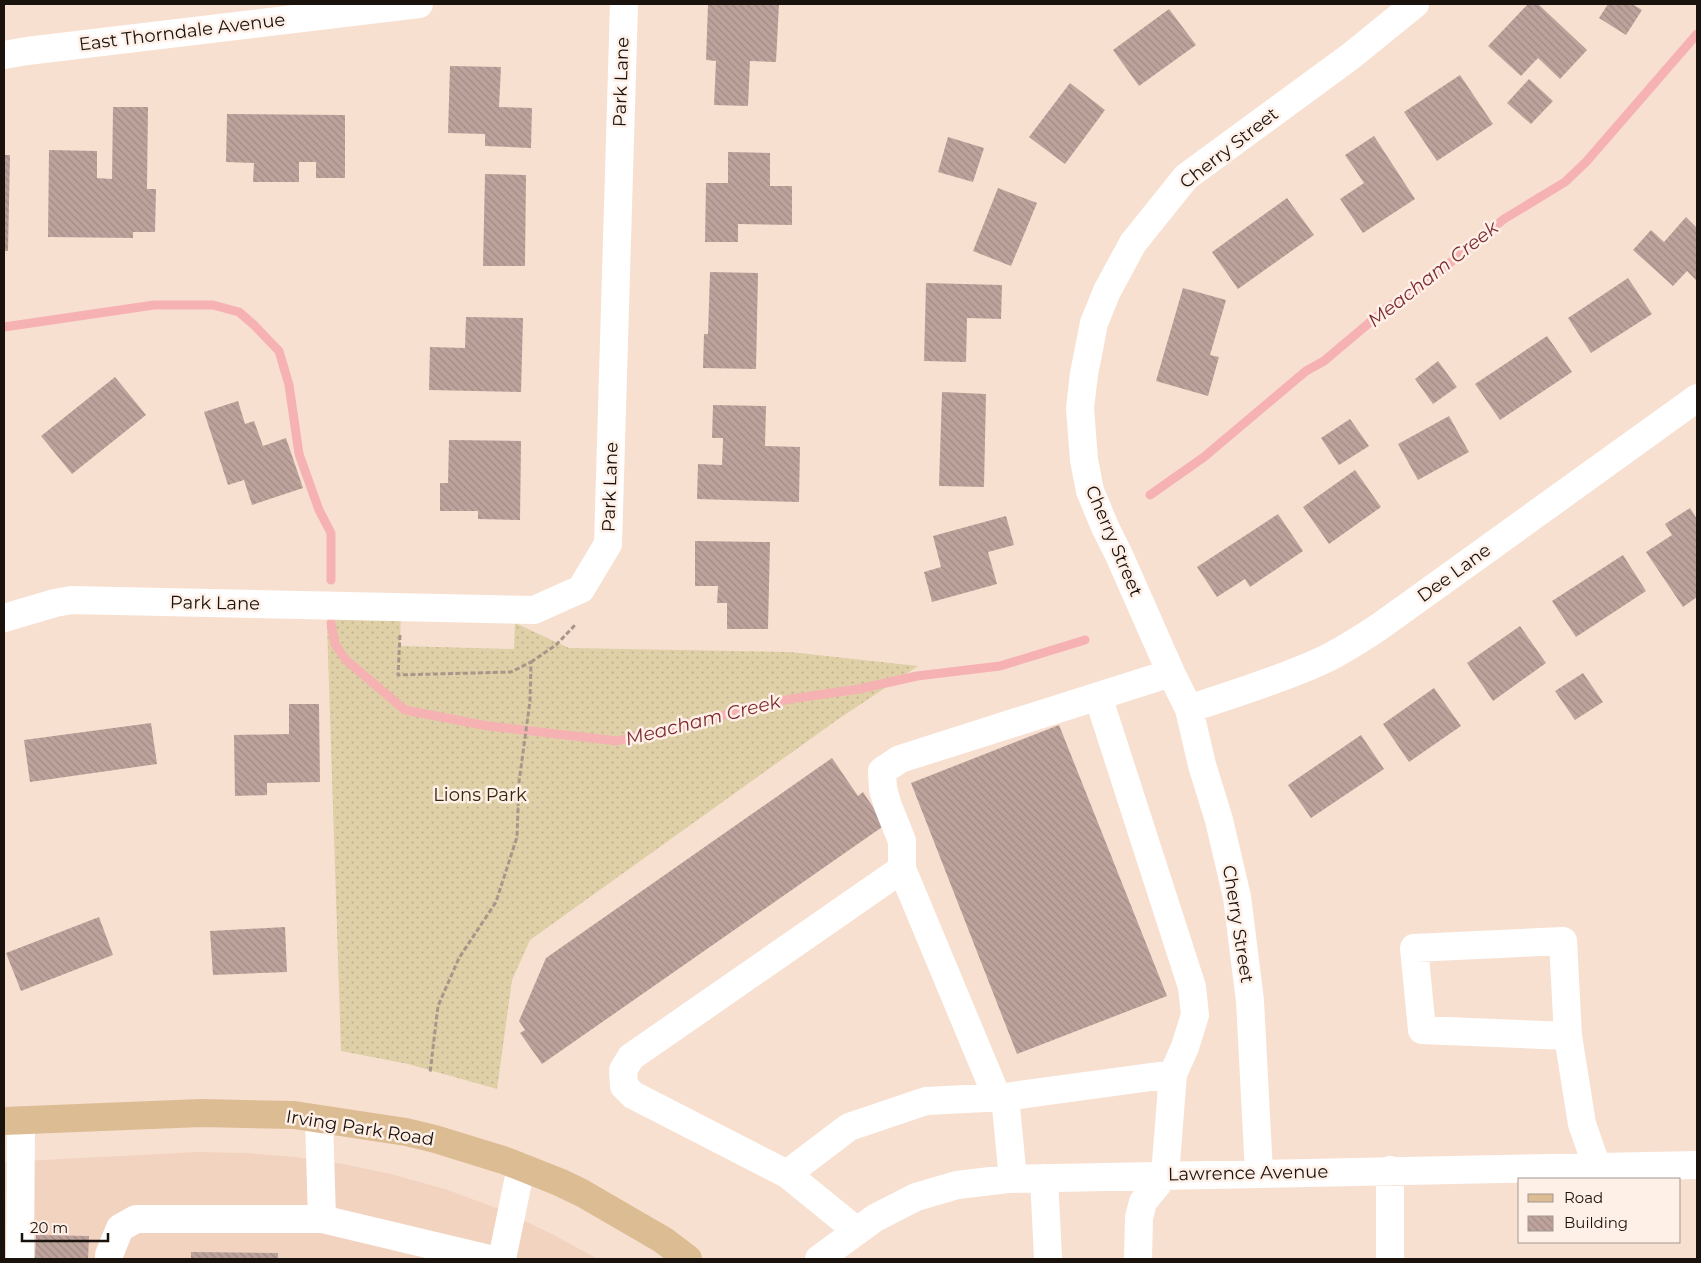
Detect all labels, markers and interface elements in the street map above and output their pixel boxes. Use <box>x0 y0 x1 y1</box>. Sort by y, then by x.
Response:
street label: East Thorndale Avenue <box>78 8 286 56</box>
street label: Park Lane <box>608 36 634 127</box>
street label: Cherry Street <box>1175 103 1283 193</box>
water label: Meacham Creek <box>1363 215 1503 332</box>
street label: Park Lane <box>597 441 623 532</box>
street label: Cherry Street <box>1081 482 1147 600</box>
street label: Dee Lane <box>1413 539 1495 607</box>
street label: Park Lane <box>170 591 260 615</box>
water label: Meacham Creek <box>623 689 784 750</box>
park label: Lions Park <box>433 784 527 806</box>
street label: Cherry Street <box>1218 864 1258 984</box>
street label: Irving Park Road <box>284 1105 436 1151</box>
street label: Lawrence Avenue <box>1168 1161 1328 1185</box>
legend <box>1518 1178 1681 1243</box>
text: Road <box>1564 1188 1603 1207</box>
scale bar <box>22 1210 109 1242</box>
text: Building <box>1564 1213 1628 1232</box>
text: 20 m <box>30 1218 68 1237</box>

